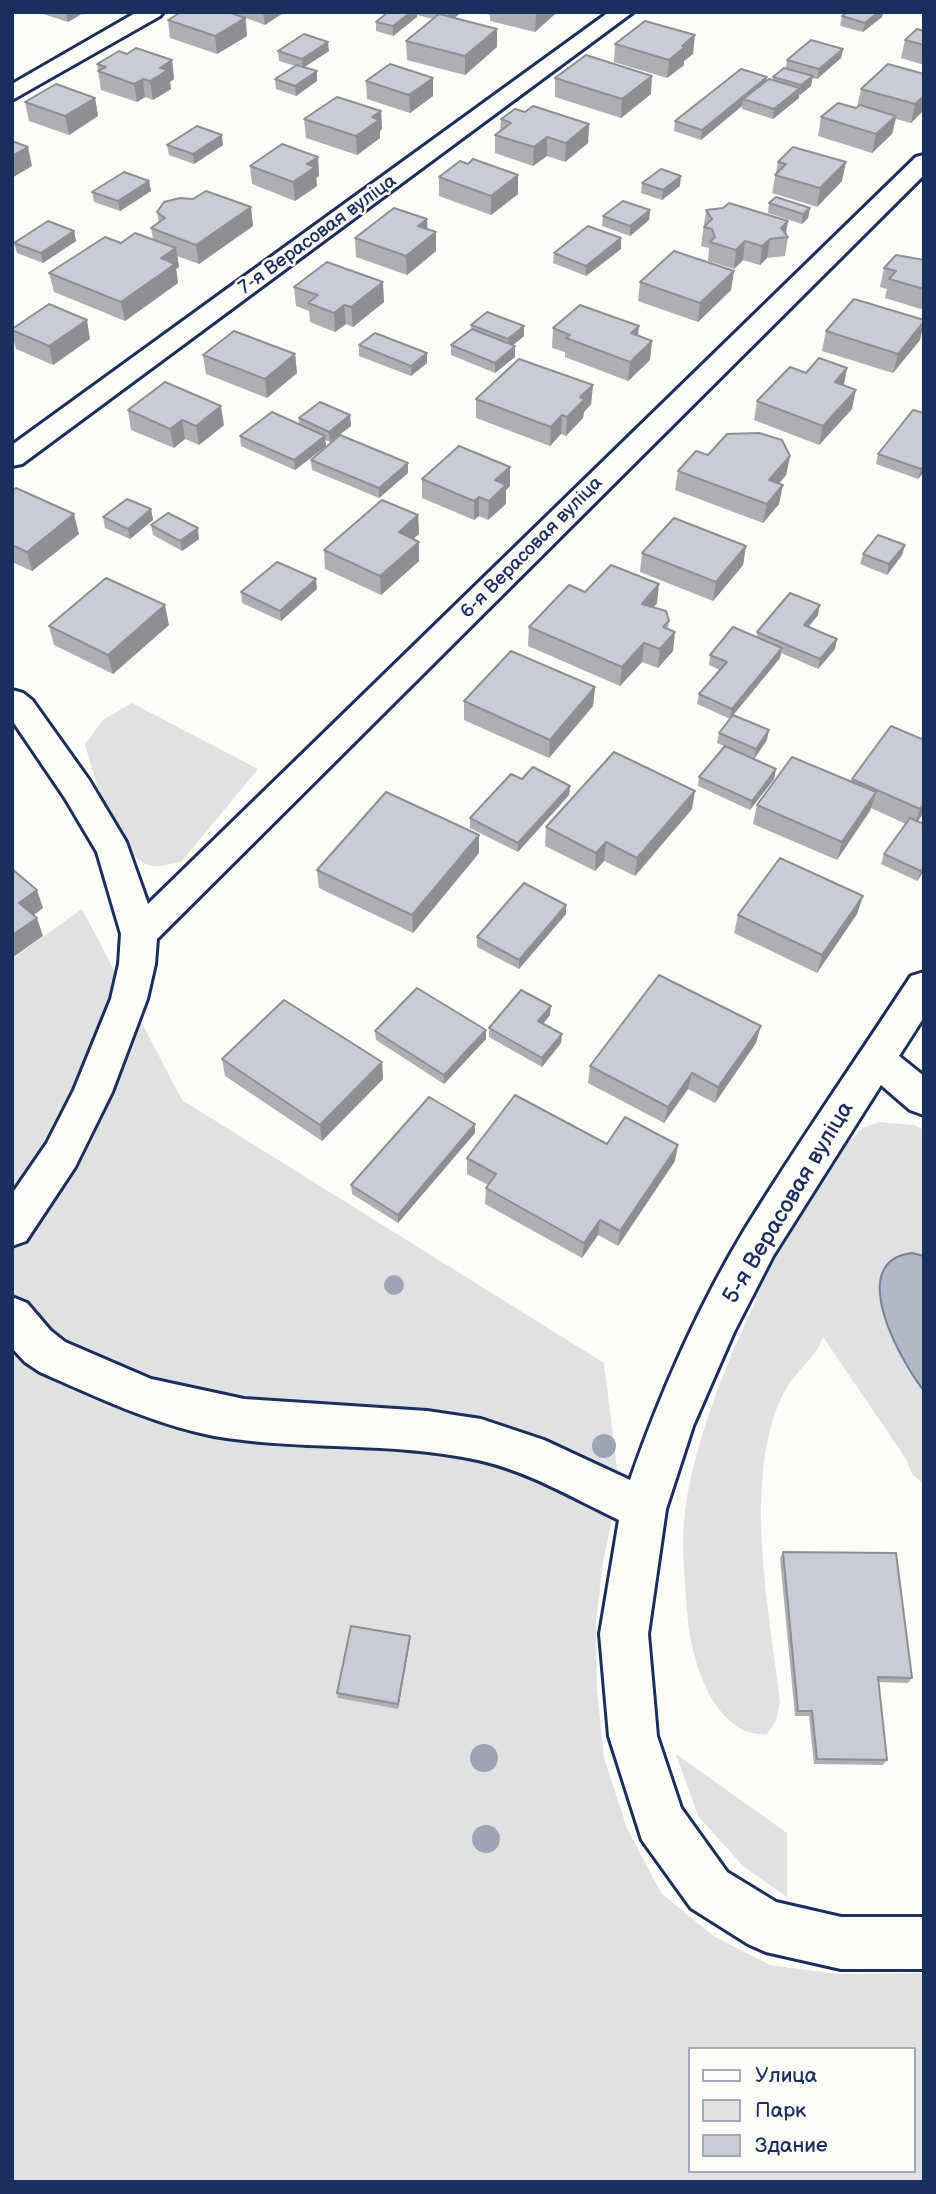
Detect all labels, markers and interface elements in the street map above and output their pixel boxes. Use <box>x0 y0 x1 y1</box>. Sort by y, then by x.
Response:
street label: 7-я Верасовая вуліца <box>235 170 401 300</box>
street label: 6-я Верасовая вуліца <box>456 472 608 624</box>
street label: 5-я Верасовая вуліца <box>718 1097 860 1309</box>
legend <box>688 2047 915 2173</box>
text: Улица <box>755 2063 817 2088</box>
text: Парк <box>755 2098 806 2123</box>
text: Здание <box>755 2133 828 2158</box>

